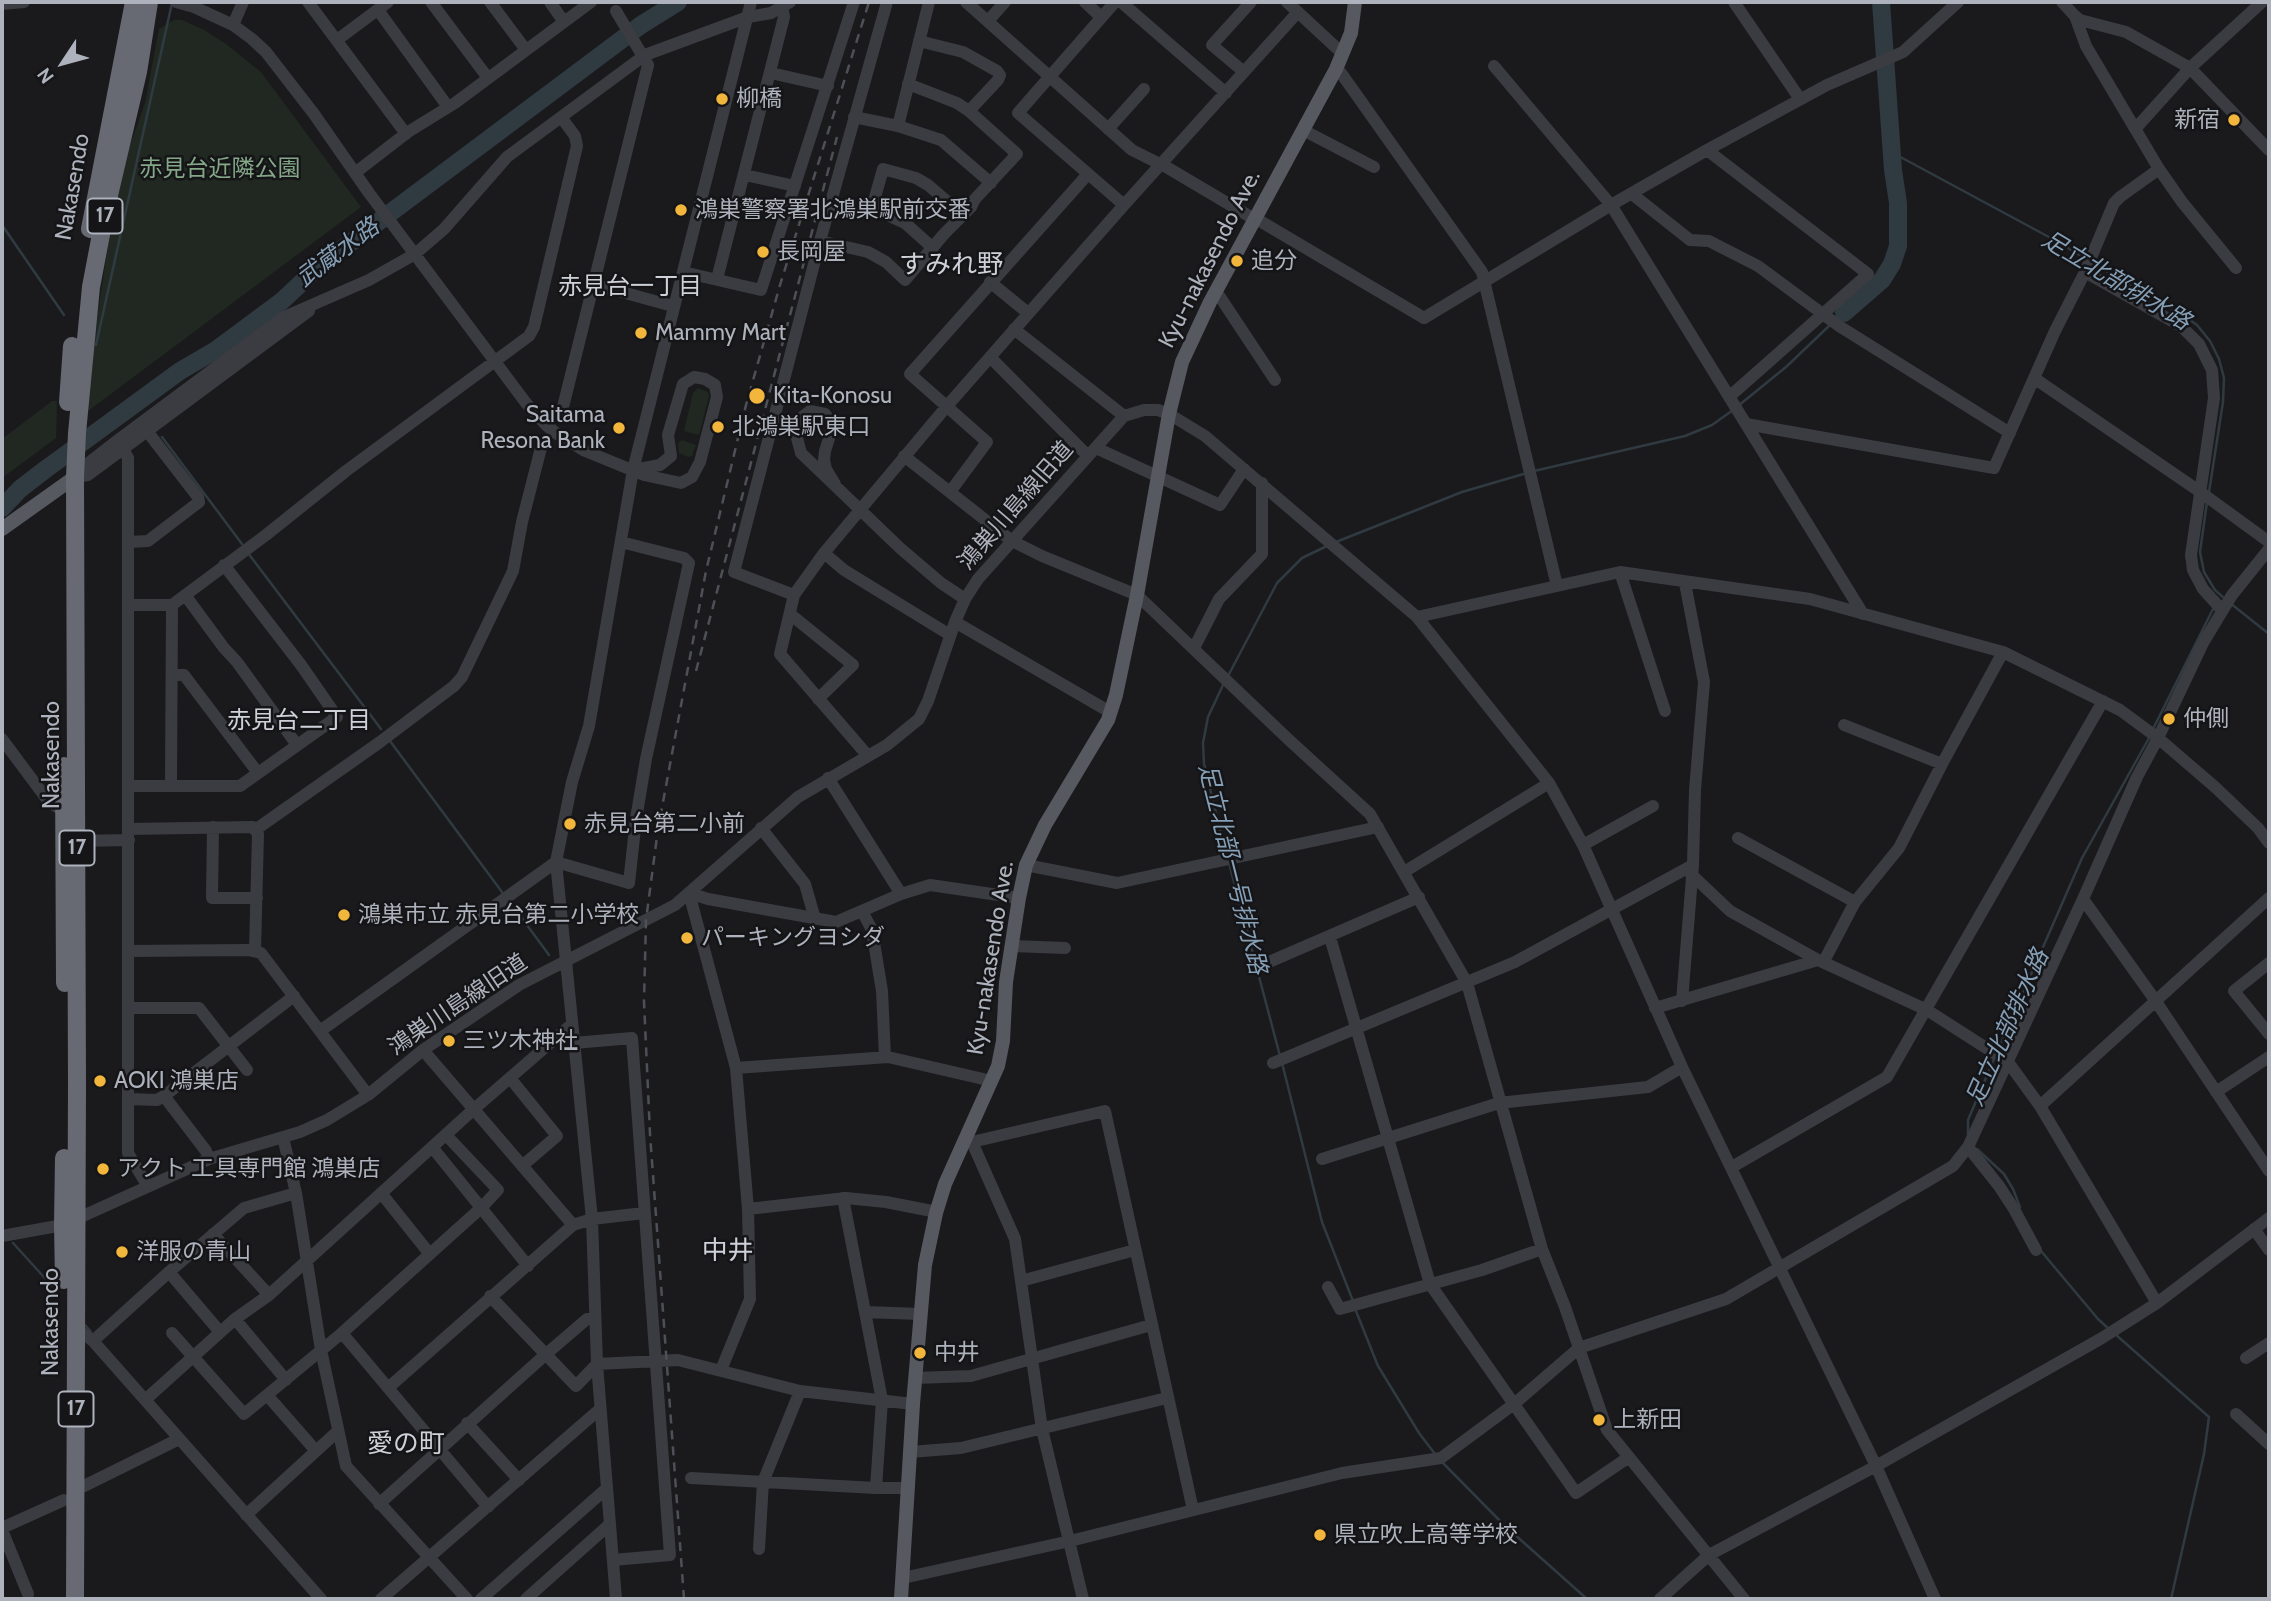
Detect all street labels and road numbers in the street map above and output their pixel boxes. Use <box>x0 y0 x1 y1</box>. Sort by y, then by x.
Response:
street label: Nakasendo <box>50 132 96 242</box>
street label: Kyu-nakasendo Ave. <box>1153 165 1267 353</box>
road number: 17 <box>88 198 122 234</box>
street label: 鴻巣川島線旧道 <box>953 436 1079 576</box>
street label: Nakasendo <box>38 701 66 809</box>
road number: 17 <box>60 830 94 866</box>
street label: Kyu-nakasendo Ave. <box>962 859 1020 1057</box>
street label: 鴻巣川島線旧道 <box>384 949 532 1061</box>
street label: Nakasendo <box>37 1268 65 1376</box>
road number: 17 <box>58 1392 94 1426</box>

